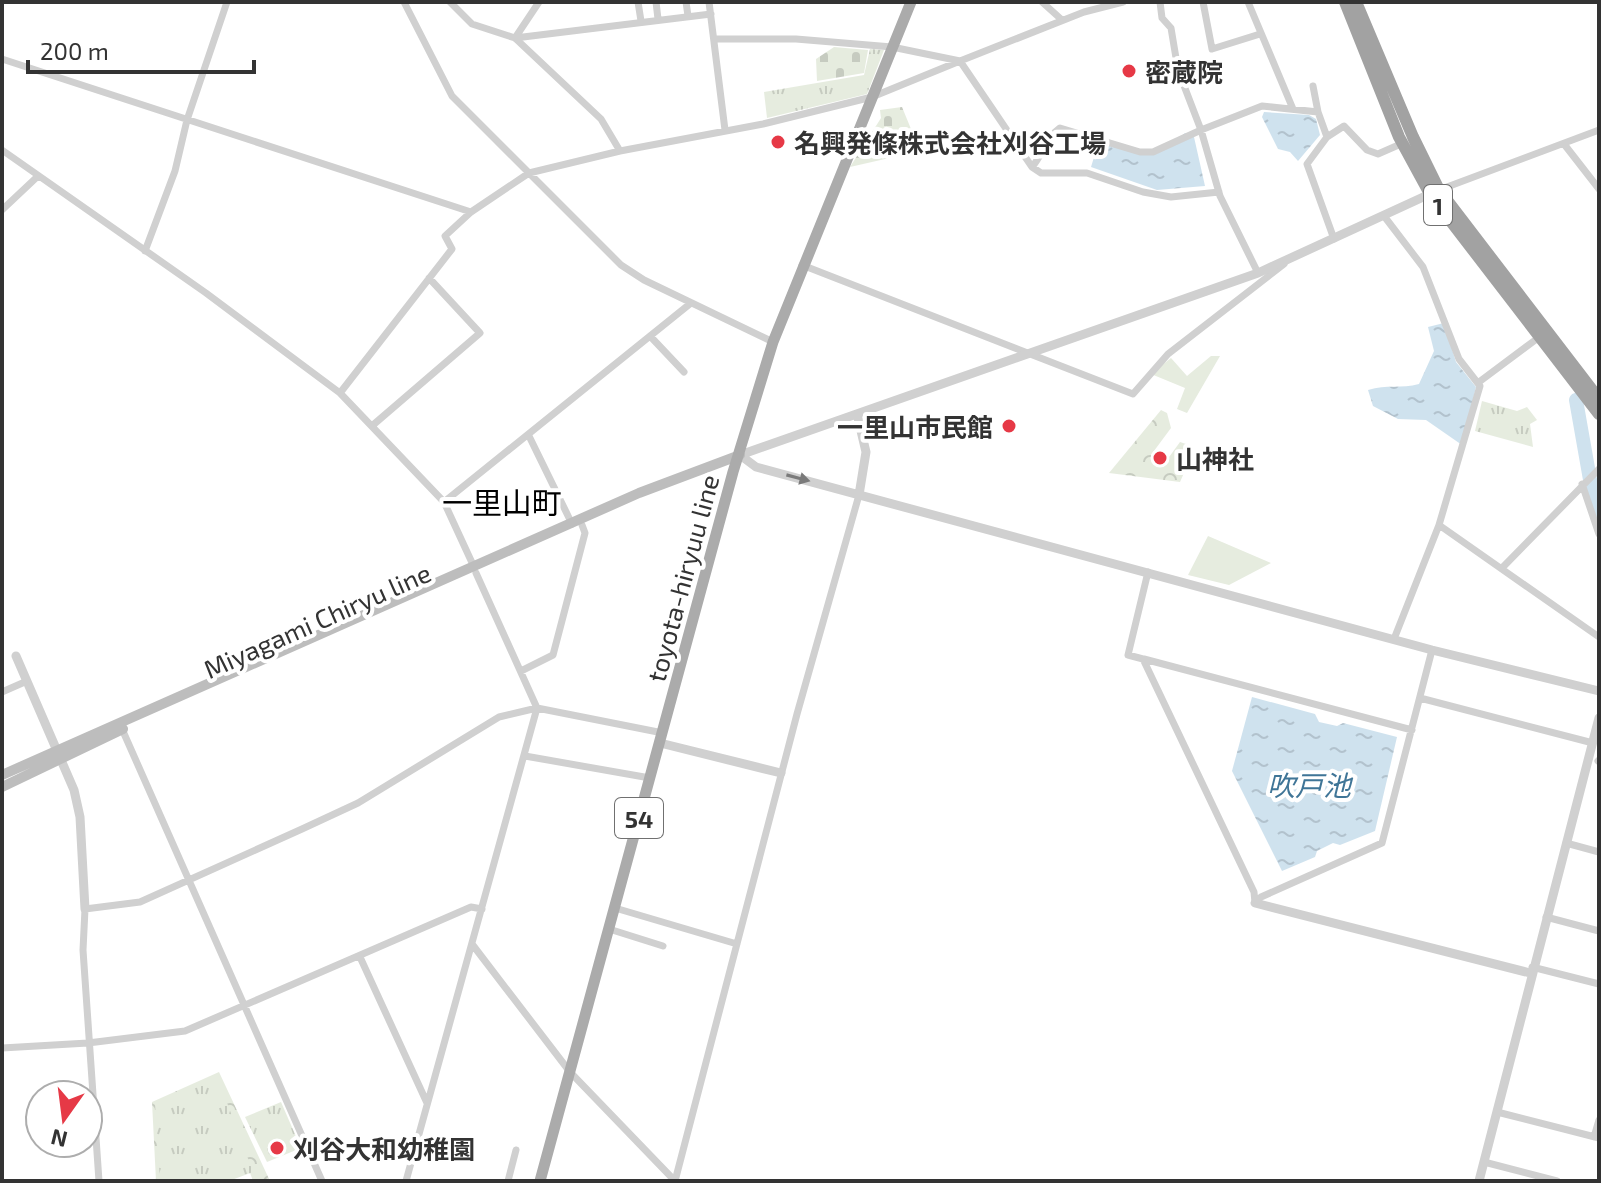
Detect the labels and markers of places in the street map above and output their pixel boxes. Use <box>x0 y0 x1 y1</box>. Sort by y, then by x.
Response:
place label: 密蔵院 <box>1145 56 1223 87</box>
marker: 密蔵院 <box>1120 62 1138 80</box>
place label: 名興発條株式会社刈谷工場 <box>794 127 1106 158</box>
marker: 名興発條株式会社刈谷工場 <box>769 133 787 151</box>
place label: 一里山市民館 <box>837 411 993 442</box>
marker: 一里山市民館 <box>1000 417 1018 435</box>
place label: 山神社 <box>1176 443 1254 474</box>
marker: 山神社 <box>1151 449 1169 467</box>
place label: 刈谷大和幼稚園 <box>293 1133 475 1164</box>
marker: 刈谷大和幼稚園 <box>268 1139 286 1157</box>

